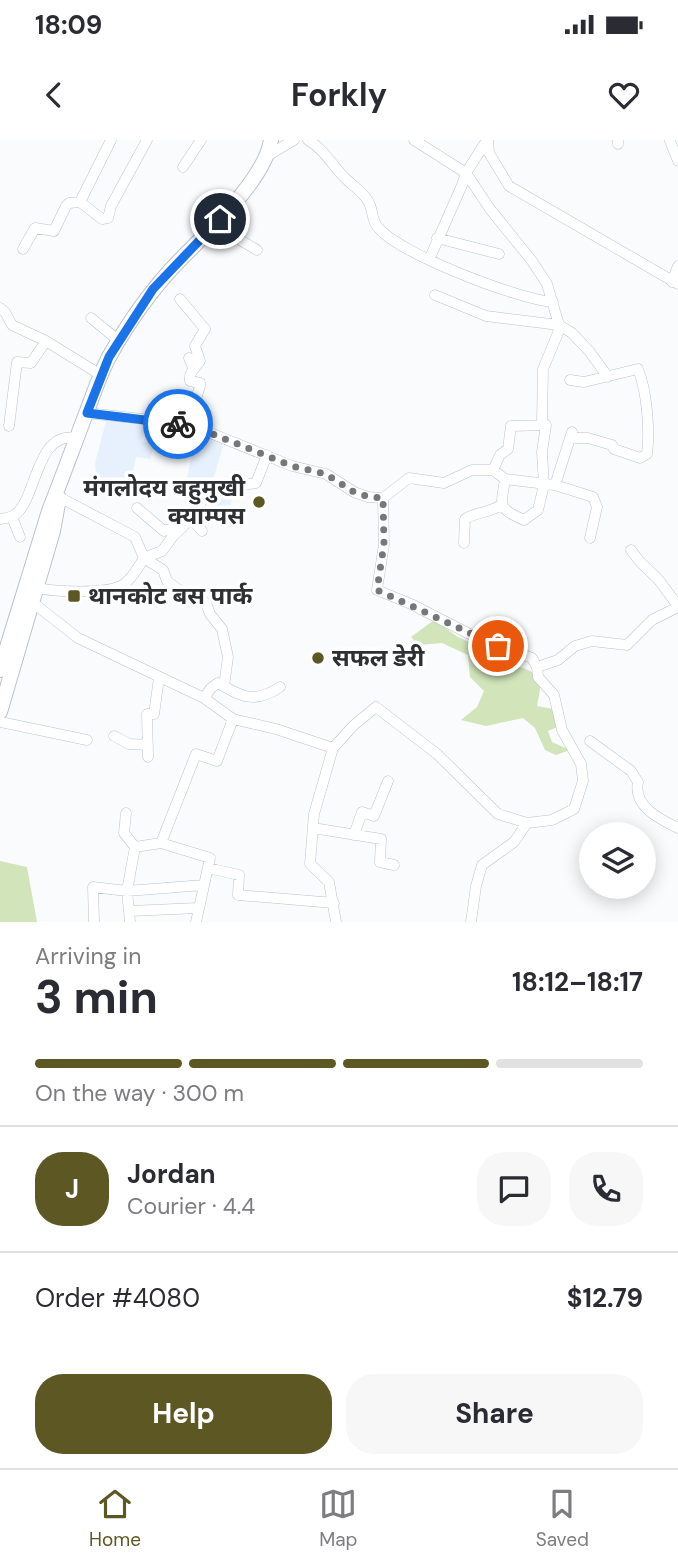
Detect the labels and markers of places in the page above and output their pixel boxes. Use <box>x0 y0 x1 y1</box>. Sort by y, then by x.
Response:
pin <box>190 189 250 249</box>
place label: मंगलोदय बहुमुखी क्याम्पस <box>83 472 246 531</box>
marker: मंगलोदय बहुमुखी क्याम्पस <box>251 494 267 510</box>
place label: थानकोट बस पार्क <box>88 580 253 611</box>
marker: थानकोट बस पार्क <box>66 588 82 604</box>
pin <box>468 616 528 676</box>
place label: सफल डेरी <box>332 642 425 673</box>
marker: सफल डेरी <box>310 650 326 666</box>

